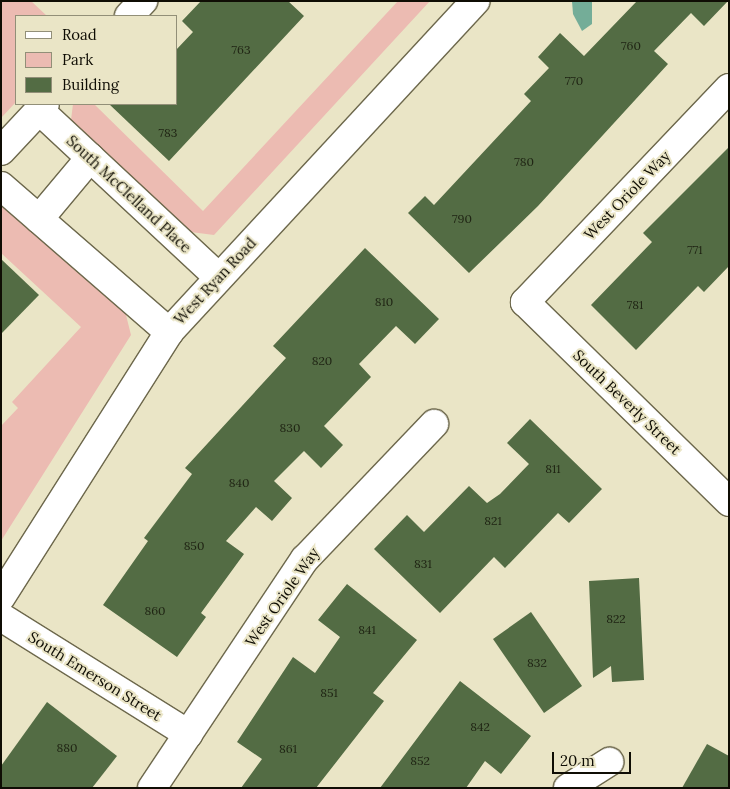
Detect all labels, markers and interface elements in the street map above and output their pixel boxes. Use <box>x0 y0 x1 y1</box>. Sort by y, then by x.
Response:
legend <box>15 15 178 105</box>
text: Road <box>62 25 97 44</box>
house number: 760 <box>621 39 641 53</box>
house number: 763 <box>231 43 251 57</box>
text: Park <box>62 50 93 69</box>
house number: 770 <box>565 74 583 88</box>
text: Building <box>62 75 119 94</box>
house number: 783 <box>159 126 177 140</box>
street label: South McClelland Place <box>63 131 195 257</box>
street label: West Oriole Way <box>580 147 674 243</box>
house number: 780 <box>514 155 534 169</box>
house number: 790 <box>452 212 472 226</box>
street label: West Ryan Road <box>170 234 260 328</box>
house number: 771 <box>687 243 703 257</box>
house number: 810 <box>375 295 393 309</box>
house number: 781 <box>627 298 643 312</box>
street label: South Beverly Street <box>569 346 685 458</box>
house number: 820 <box>312 354 332 368</box>
house number: 830 <box>280 421 300 435</box>
house number: 811 <box>545 462 561 476</box>
house number: 840 <box>229 476 249 490</box>
house number: 821 <box>484 514 502 528</box>
house number: 850 <box>184 539 204 553</box>
street label: West Oriole Way <box>241 544 323 650</box>
house number: 831 <box>414 557 432 571</box>
house number: 860 <box>144 604 166 618</box>
house number: 822 <box>606 612 626 626</box>
house number: 841 <box>358 623 376 637</box>
street label: South Emerson Street <box>25 628 165 724</box>
house number: 832 <box>527 656 547 670</box>
house number: 851 <box>320 686 338 700</box>
house number: 842 <box>470 720 490 734</box>
house number: 880 <box>57 741 77 755</box>
house number: 861 <box>279 742 297 756</box>
scale bar <box>555 742 634 774</box>
text: 20 m <box>560 751 595 770</box>
house number: 852 <box>410 754 430 768</box>

